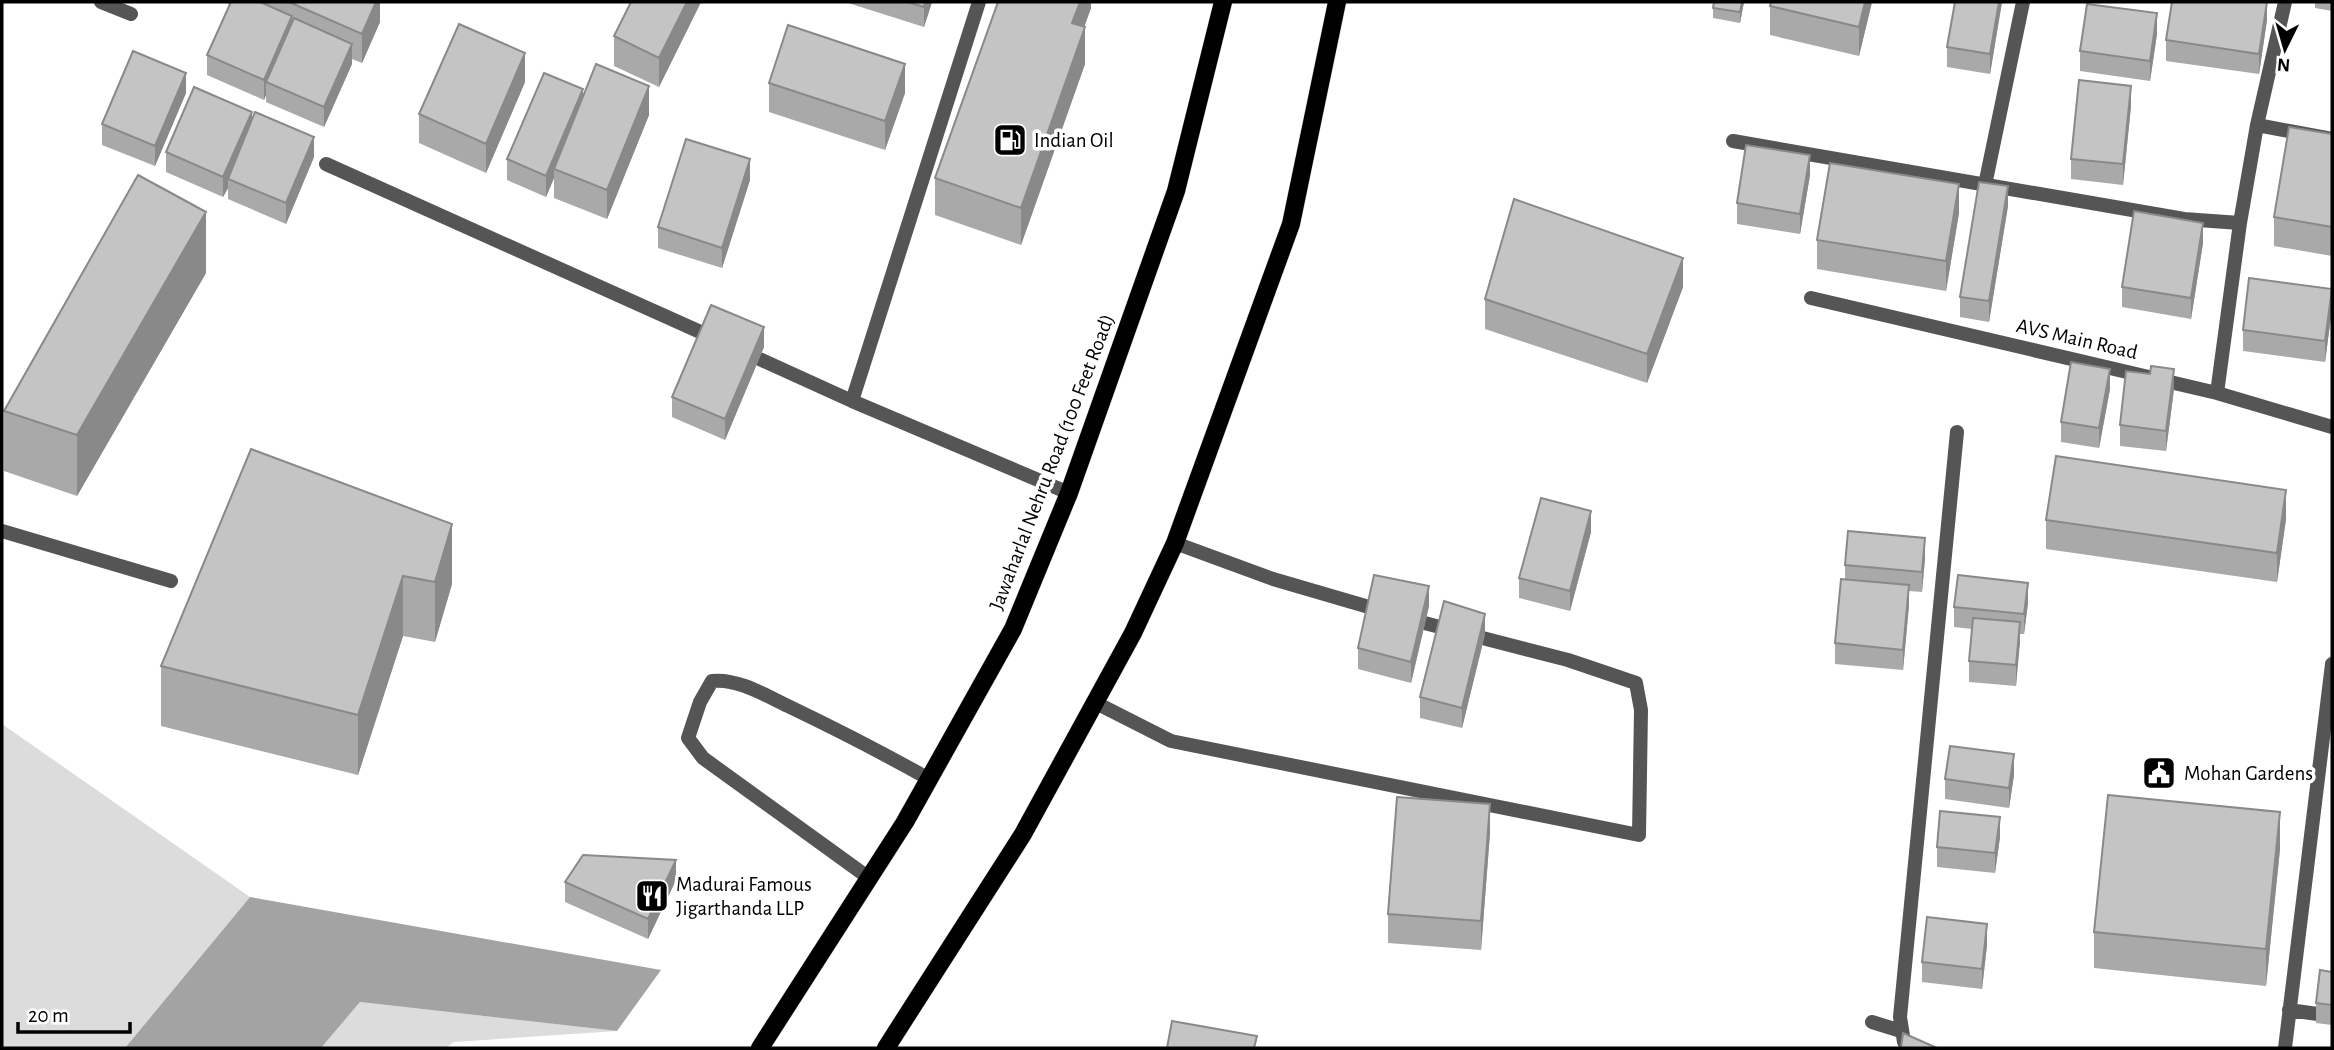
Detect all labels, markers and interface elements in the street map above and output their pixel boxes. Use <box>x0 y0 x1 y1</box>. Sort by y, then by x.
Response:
north arrow <box>2250 14 2320 84</box>
text: N <box>2276 54 2291 74</box>
fuel station icon: Indian Oil <box>991 121 1029 159</box>
place label: Indian Oil <box>1034 130 1114 151</box>
street label: Jawaharlal Nehru Road (100 Feet Road) <box>986 311 1118 613</box>
street label: AVS Main Road <box>2014 315 2140 363</box>
public building icon: Mohan Gardens <box>2140 754 2178 792</box>
place label: Mohan Gardens <box>2184 763 2313 784</box>
place label: Madurai Famous Jigarthanda LLP <box>676 874 812 919</box>
restaurant icon: Madurai Famous Jigarthanda LLP <box>633 877 671 915</box>
scale bar <box>18 990 130 1034</box>
text: 20 m <box>28 1005 69 1026</box>

